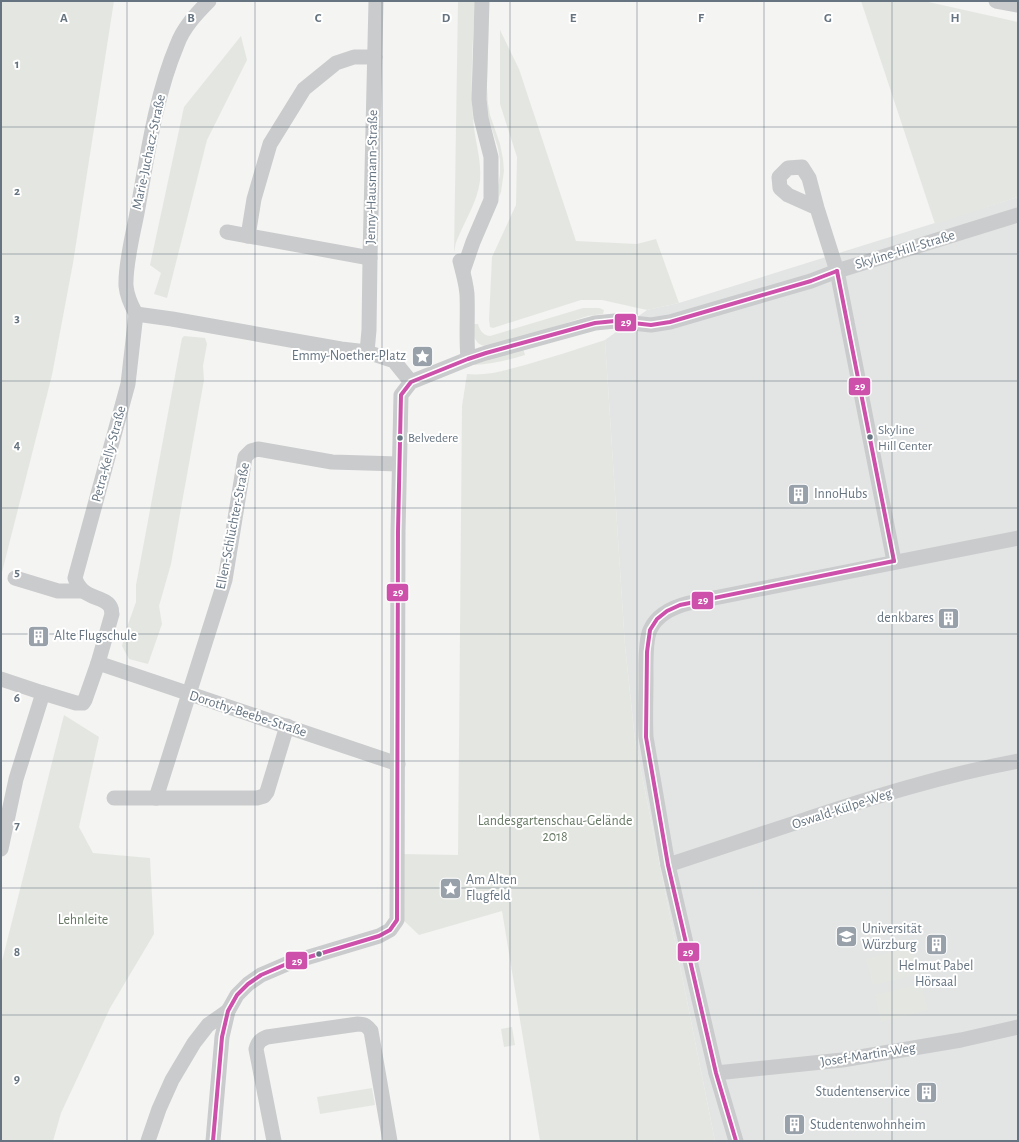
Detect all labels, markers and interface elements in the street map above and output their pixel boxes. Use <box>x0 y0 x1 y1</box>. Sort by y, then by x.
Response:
text: A <box>60 12 68 25</box>
text: B <box>187 12 195 25</box>
text: C <box>315 12 322 25</box>
text: D <box>442 12 451 25</box>
text: E <box>570 12 577 25</box>
text: F <box>698 12 705 25</box>
text: G <box>824 12 832 25</box>
text: H <box>950 12 960 25</box>
text: 1 <box>15 58 19 71</box>
street label: Marie-Juchacz-Straße <box>130 93 168 211</box>
street label: Jenny-Hausmann-Straße <box>364 110 380 244</box>
text: 2 <box>14 185 20 198</box>
street label: Skyline-Hill-Straße <box>853 228 957 272</box>
text: 3 <box>14 312 20 325</box>
line badge: 29 <box>614 313 637 332</box>
text: 29 <box>621 317 631 328</box>
place icon: Emmy-Noether-Platz <box>409 343 435 369</box>
place label: Emmy-Noether-Platz <box>292 349 406 363</box>
line badge: 29 <box>848 377 871 396</box>
text: 29 <box>855 381 865 392</box>
street label: Petra-Kelly-Straße <box>89 404 129 504</box>
place label: Skyline Hill Center <box>878 424 933 453</box>
place label: Belvedere <box>408 432 458 445</box>
marker: Skyline Hill Center <box>865 432 875 442</box>
marker: Belvedere <box>395 433 405 443</box>
text: 4 <box>14 439 21 452</box>
street label: Ellen-Schlüchter-Straße <box>214 461 252 591</box>
building icon: InnoHubs <box>785 481 811 507</box>
place label: InnoHubs <box>814 487 867 501</box>
text: 5 <box>14 566 20 579</box>
line badge: 29 <box>386 583 409 602</box>
text: 29 <box>393 587 403 598</box>
line badge: 29 <box>691 591 714 610</box>
text: 29 <box>698 595 708 606</box>
building icon: denkbares <box>936 605 962 631</box>
place label: denkbares <box>877 611 934 625</box>
building icon: Alte Flugschule <box>25 623 51 649</box>
place label: Alte Flugschule <box>54 629 137 643</box>
street label: Dorothy-Beebe-Straße <box>188 688 308 740</box>
text: 6 <box>14 692 20 705</box>
street label: Oswald-Külpe-Weg <box>790 786 894 832</box>
park label: Landesgartenschau-Gelände 2018 <box>478 814 632 844</box>
text: 7 <box>14 819 20 832</box>
place label: Am Alten Flugfeld <box>466 873 517 903</box>
place icon: Am Alten Flugfeld <box>438 875 464 901</box>
park label: Lehnleite <box>58 913 108 927</box>
place label: Universität Würzburg <box>862 922 922 952</box>
school or university icon: Universität Würzburg <box>833 924 859 950</box>
building icon: Helmut Pabel Hörsaal <box>923 931 949 957</box>
line badge: 29 <box>677 942 700 962</box>
text: 8 <box>14 946 20 959</box>
text: 29 <box>683 947 693 958</box>
unlabelled marker <box>314 949 324 959</box>
line badge: 29 <box>285 951 308 970</box>
text: 29 <box>292 956 302 967</box>
place label: Helmut Pabel Hörsaal <box>899 959 973 989</box>
street label: Josef-Martin-Weg <box>820 1041 917 1069</box>
text: 9 <box>14 1073 20 1086</box>
building icon: Studentenservice <box>913 1079 939 1105</box>
place label: Studentenservice <box>815 1085 910 1099</box>
building icon: Studentenwohnheim <box>781 1112 807 1138</box>
place label: Studentenwohnheim <box>810 1118 926 1132</box>

